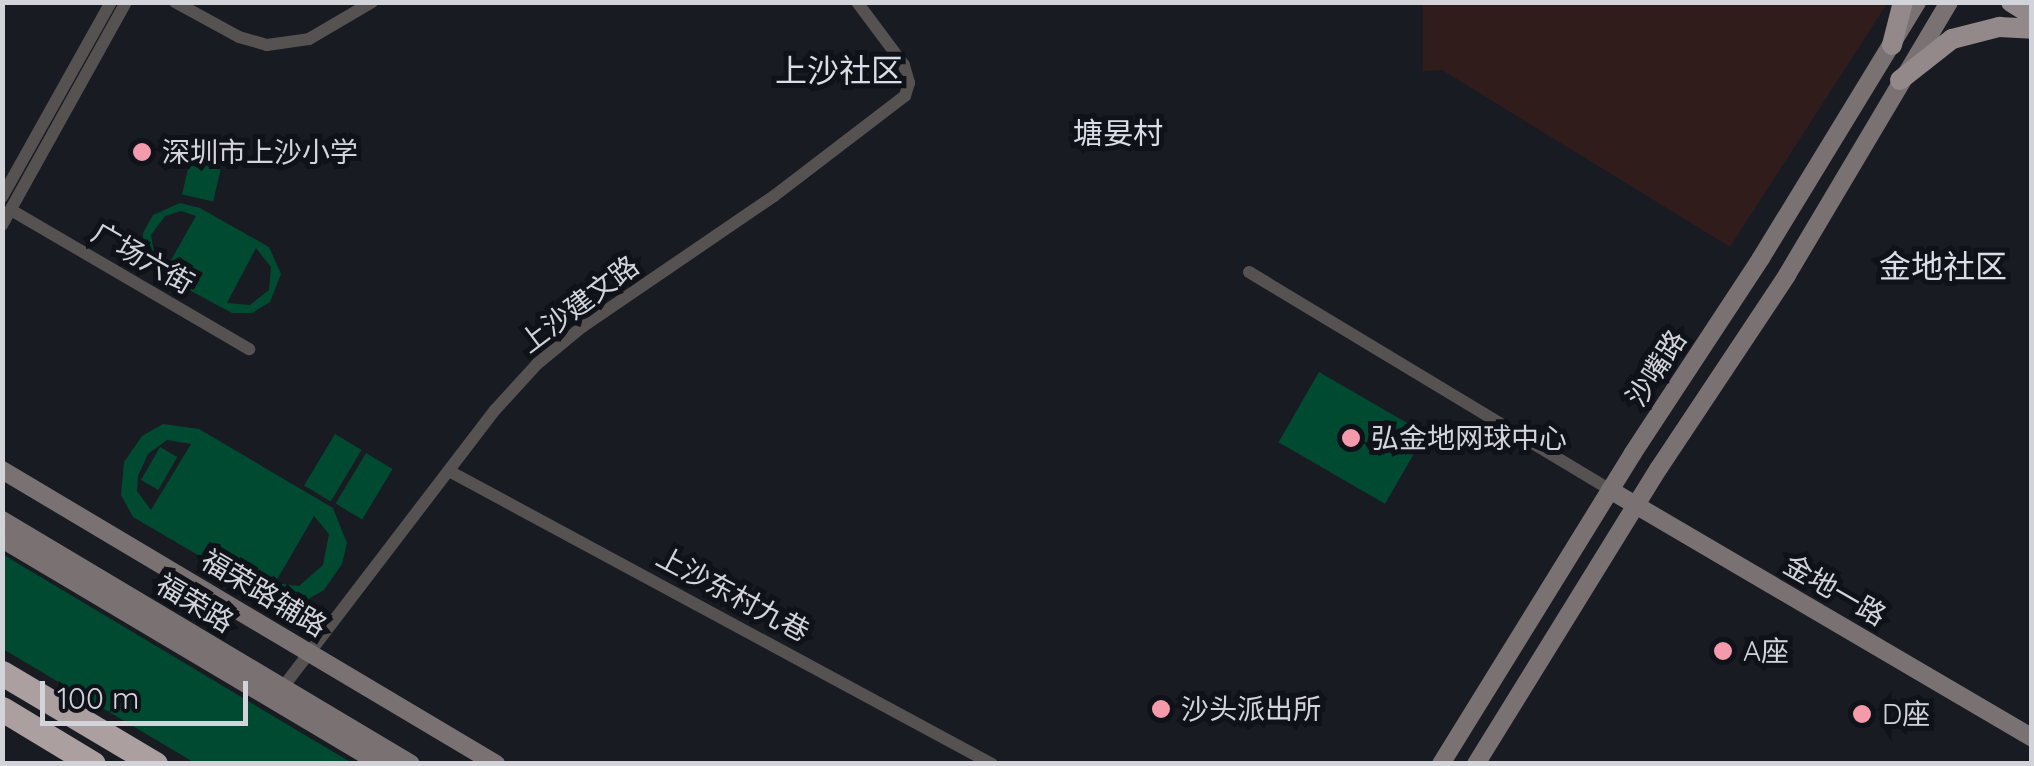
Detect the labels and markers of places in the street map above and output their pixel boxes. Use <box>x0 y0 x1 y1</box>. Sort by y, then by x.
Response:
place label: 深圳市上沙小学 <box>162 135 358 169</box>
marker: 深圳市上沙小学 <box>131 141 153 163</box>
place label: 弘金地网球中心 <box>1371 421 1567 455</box>
marker: 弘金地网球中心 <box>1340 427 1362 449</box>
place label: A座 <box>1743 634 1789 668</box>
marker: A座 <box>1712 640 1734 662</box>
place label: 沙头派出所 <box>1181 692 1321 726</box>
place label: D座 <box>1882 697 1930 731</box>
marker: 沙头派出所 <box>1150 698 1172 720</box>
marker: D座 <box>1851 703 1873 725</box>

